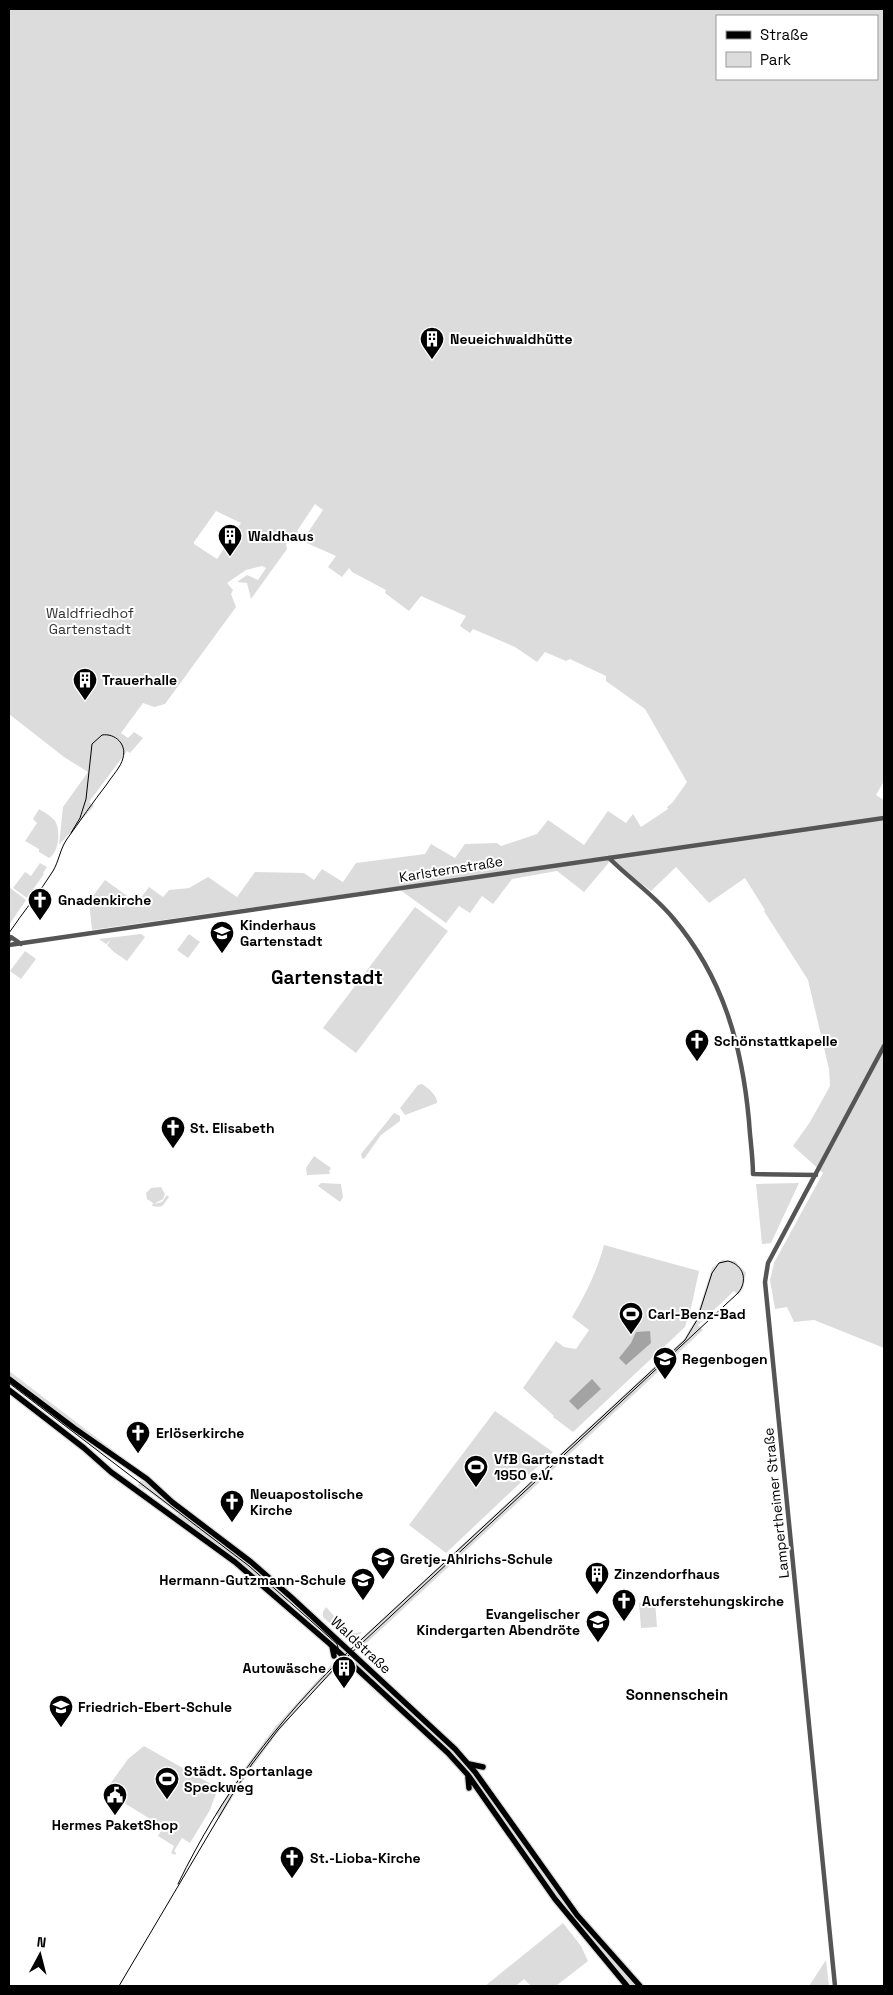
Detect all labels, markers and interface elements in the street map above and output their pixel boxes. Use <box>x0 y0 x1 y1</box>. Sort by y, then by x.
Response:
legend <box>716 15 878 80</box>
text: Straße <box>760 25 809 44</box>
text: Park <box>760 50 791 69</box>
building icon: Neueichwaldhütte <box>419 326 445 360</box>
place label: Neueichwaldhütte <box>450 330 573 348</box>
building icon: Waldhaus <box>217 523 243 557</box>
place label: Waldhaus <box>248 527 314 545</box>
park label: Waldfriedhof Gartenstadt <box>46 604 134 638</box>
building icon: Trauerhalle <box>72 667 98 701</box>
place label: Trauerhalle <box>102 671 177 689</box>
street label: Karlsternstraße <box>398 852 504 886</box>
church icon: Gnadenkirche <box>27 887 53 921</box>
place label: Gnadenkirche <box>58 891 151 909</box>
place label: Kinderhaus Gartenstadt <box>240 916 323 950</box>
school or university icon: Kinderhaus Gartenstadt <box>209 920 235 954</box>
district label: Gartenstadt <box>271 965 383 990</box>
church icon: Schönstattkapelle <box>684 1028 710 1062</box>
place label: Schönstattkapelle <box>714 1032 838 1050</box>
church icon: St. Elisabeth <box>160 1115 186 1149</box>
place label: St. Elisabeth <box>190 1119 275 1137</box>
sports icon: Carl-Benz-Bad <box>618 1301 644 1335</box>
place label: Carl-Benz-Bad <box>648 1305 746 1323</box>
school or university icon: Regenbogen <box>652 1346 678 1380</box>
place label: Regenbogen <box>682 1350 768 1368</box>
church icon: Erlöserkirche <box>125 1420 151 1454</box>
place label: Erlöserkirche <box>156 1424 244 1442</box>
street label: Lampertheimer Straße <box>759 1427 793 1579</box>
place label: VfB Gartenstadt 1950 e.V. <box>494 1450 604 1484</box>
sports icon: VfB Gartenstadt 1950 e.V. <box>463 1454 489 1488</box>
place label: Neuapostolische Kirche <box>250 1485 363 1519</box>
church icon: Neuapostolische Kirche <box>219 1489 245 1523</box>
school or university icon: Gretje-Ahlrichs-Schule <box>370 1546 396 1580</box>
place label: Gretje-Ahlrichs-Schule <box>400 1550 553 1568</box>
building icon: Zinzendorfhaus <box>584 1561 610 1595</box>
place label: Zinzendorfhaus <box>614 1565 720 1583</box>
school or university icon: Hermann-Gutzmann-Schule <box>350 1567 376 1601</box>
place label: Hermann-Gutzmann-Schule <box>159 1571 346 1589</box>
church icon: Auferstehungskirche <box>611 1588 637 1622</box>
place label: Auferstehungskirche <box>642 1592 784 1610</box>
place label: Evangelischer Kindergarten Abendröte <box>417 1605 580 1639</box>
school or university icon: Evangelischer Kindergarten Abendröte <box>585 1609 611 1643</box>
street label: Waldstraße <box>327 1612 395 1678</box>
building icon: Autowäsche <box>331 1655 357 1689</box>
place label: Autowäsche <box>243 1659 326 1677</box>
district label: Sonnenschein <box>626 1685 728 1704</box>
school or university icon: Friedrich-Ebert-Schule <box>48 1694 74 1728</box>
place label: Friedrich-Ebert-Schule <box>78 1698 232 1716</box>
place label: Städt. Sportanlage Speckweg <box>184 1762 313 1796</box>
sports icon: Städt. Sportanlage Speckweg <box>154 1766 180 1800</box>
public building icon: Hermes PaketShop <box>102 1782 128 1816</box>
place label: Hermes PaketShop <box>52 1816 178 1834</box>
church icon: St.-Lioba-Kirche <box>279 1845 305 1879</box>
place label: St.-Lioba-Kirche <box>310 1849 421 1867</box>
north arrow <box>15 1930 65 1980</box>
text: N <box>36 1933 47 1952</box>

